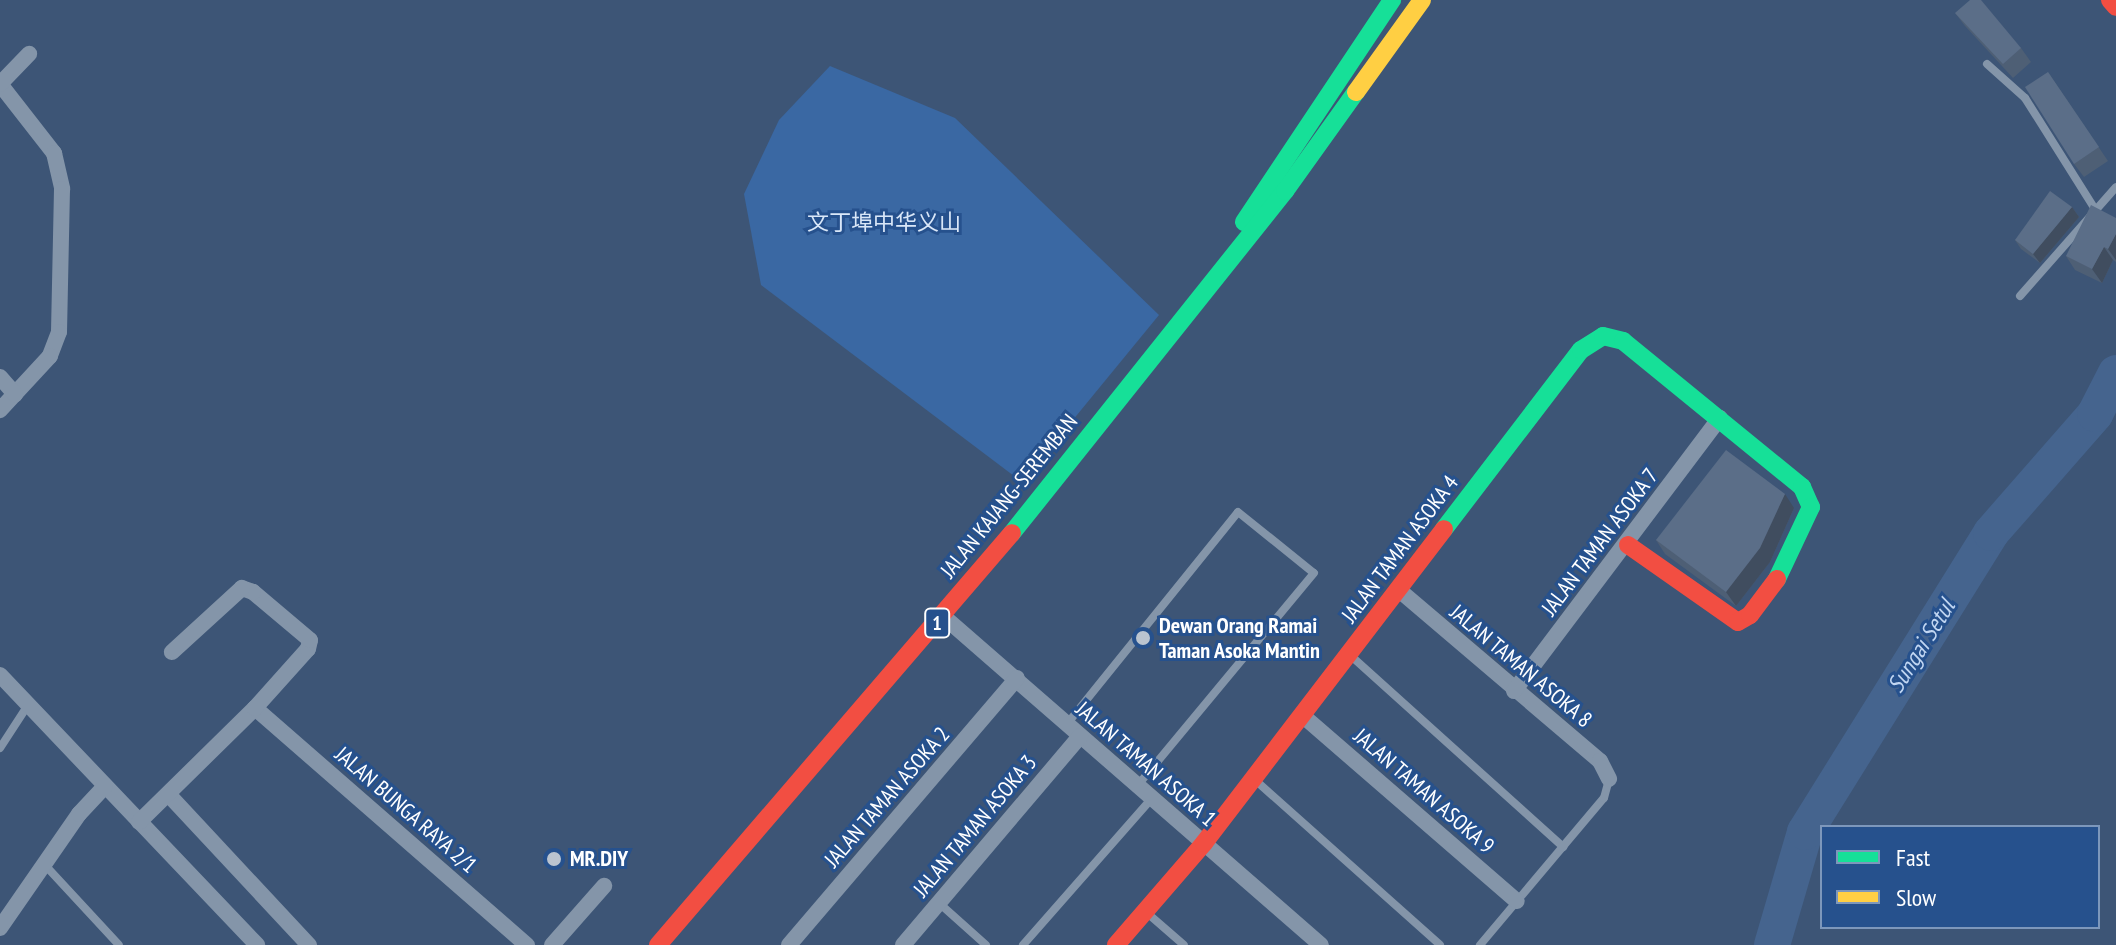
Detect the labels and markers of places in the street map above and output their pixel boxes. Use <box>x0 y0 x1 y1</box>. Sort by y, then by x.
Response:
place label: Dewan Orang Ramai Taman Asoka Mantin <box>1159 612 1321 664</box>
marker: Dewan Orang Ramai Taman Asoka Mantin <box>1134 629 1152 647</box>
place label: MR.DIY <box>570 846 628 872</box>
marker: MR.DIY <box>545 850 563 868</box>

